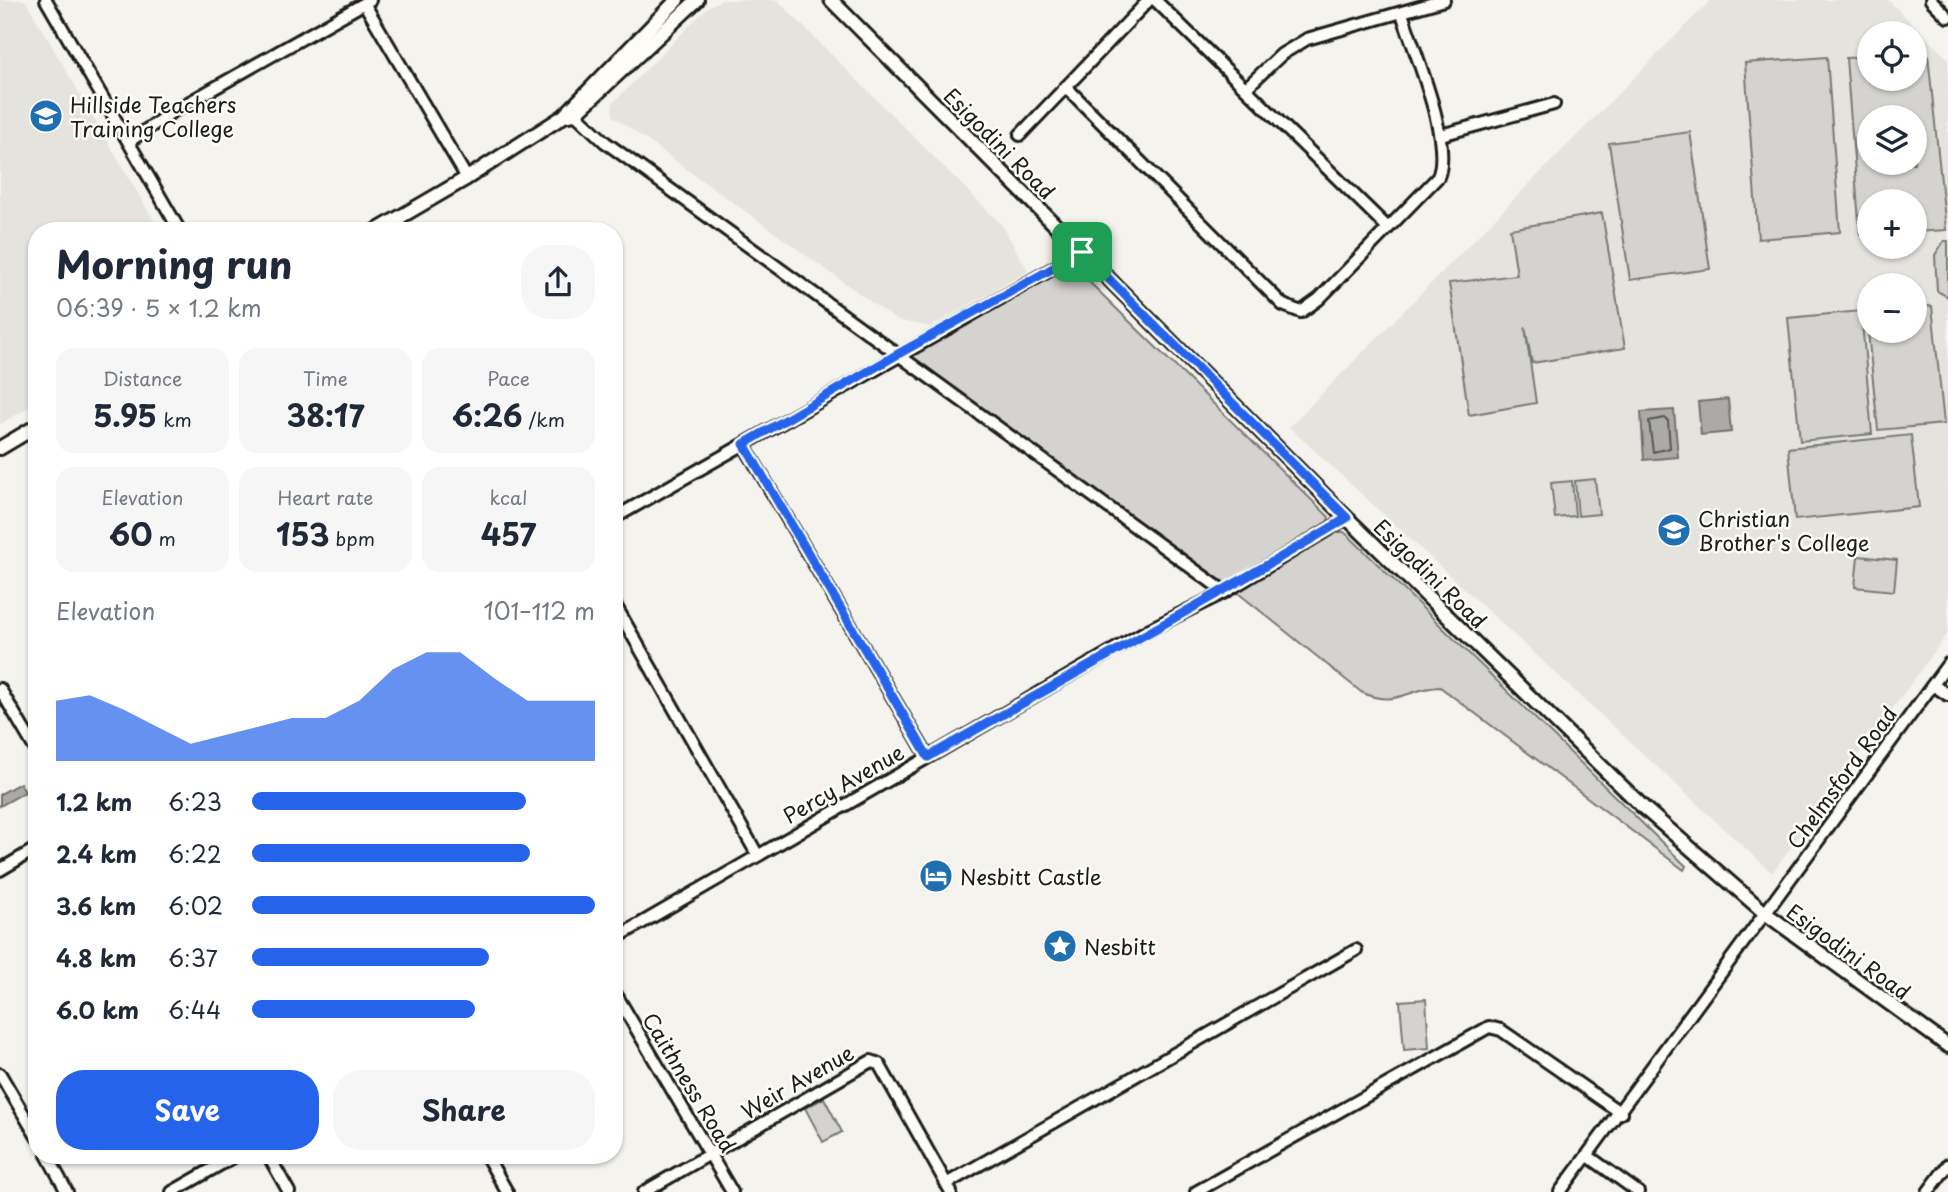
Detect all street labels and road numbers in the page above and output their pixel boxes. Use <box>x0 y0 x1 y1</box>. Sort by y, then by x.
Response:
street label: Esigodini Road <box>937 80 1063 206</box>
street label: Esigodini Road <box>1367 511 1495 635</box>
street label: Chelmsford Road <box>1778 699 1904 855</box>
street label: Percy Avenue <box>776 735 910 831</box>
street label: Esigodini Road <box>1780 895 1918 1007</box>
street label: Caithness Road <box>636 1006 744 1158</box>
street label: Weir Avenue <box>735 1036 859 1126</box>

